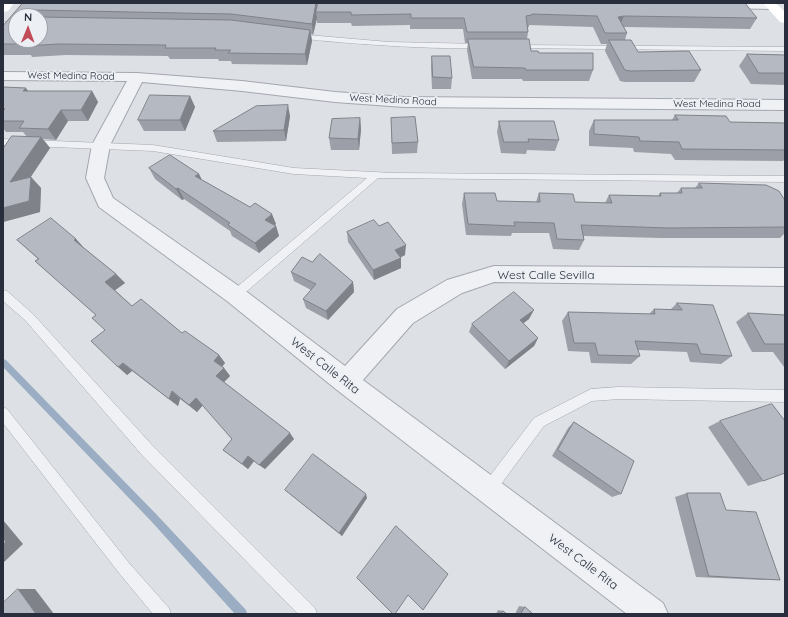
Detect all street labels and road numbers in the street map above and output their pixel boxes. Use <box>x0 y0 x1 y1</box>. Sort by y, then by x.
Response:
street label: West Medina Road <box>27 69 115 83</box>
street label: West Medina Road <box>349 92 437 108</box>
street label: West Medina Road <box>673 98 761 110</box>
street label: West Calle Sevilla <box>498 268 594 282</box>
street label: West Calle Rita <box>288 335 362 397</box>
street label: West Calle Rita <box>545 531 621 593</box>

